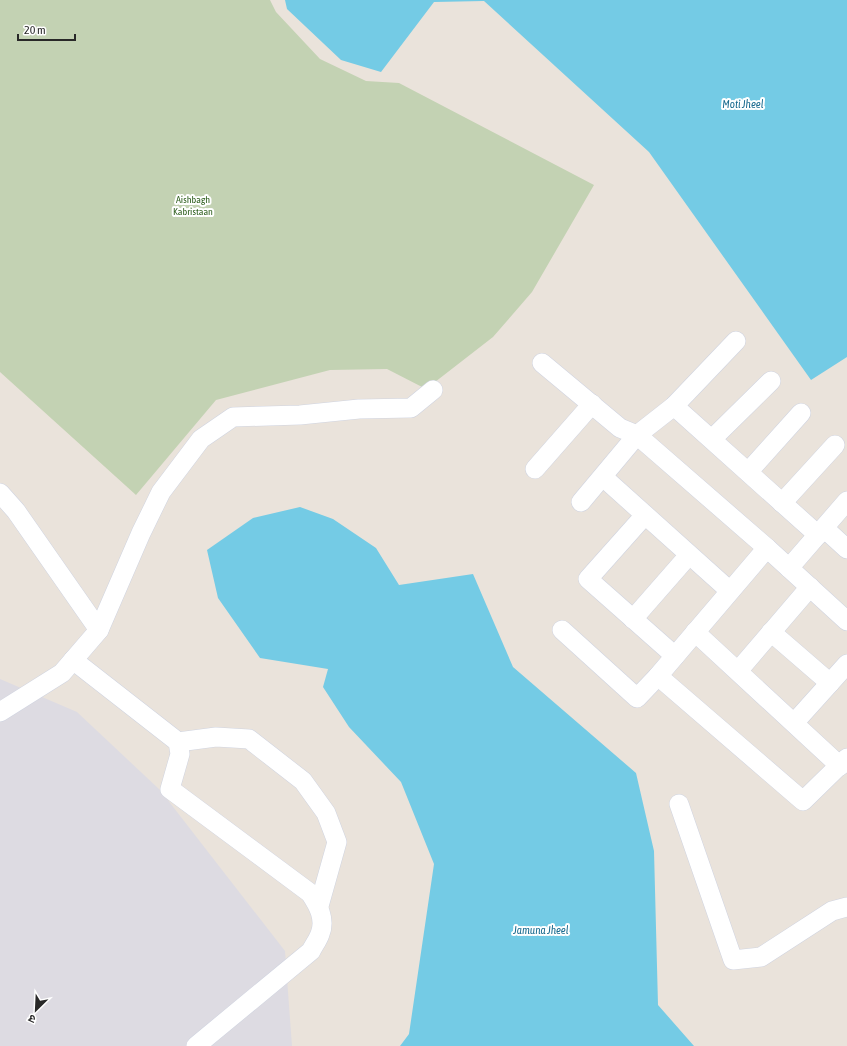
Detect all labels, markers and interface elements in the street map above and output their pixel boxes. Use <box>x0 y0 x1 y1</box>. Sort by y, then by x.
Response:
scale bar <box>18 16 75 42</box>
text: 20 m <box>24 23 46 37</box>
water label: Moti Jheel <box>722 98 764 110</box>
park label: Aishbagh Kabristaan <box>173 194 213 217</box>
water label: Jamuna Jheel <box>512 924 569 936</box>
north arrow <box>16 990 56 1030</box>
text: उ <box>26 1012 37 1026</box>

